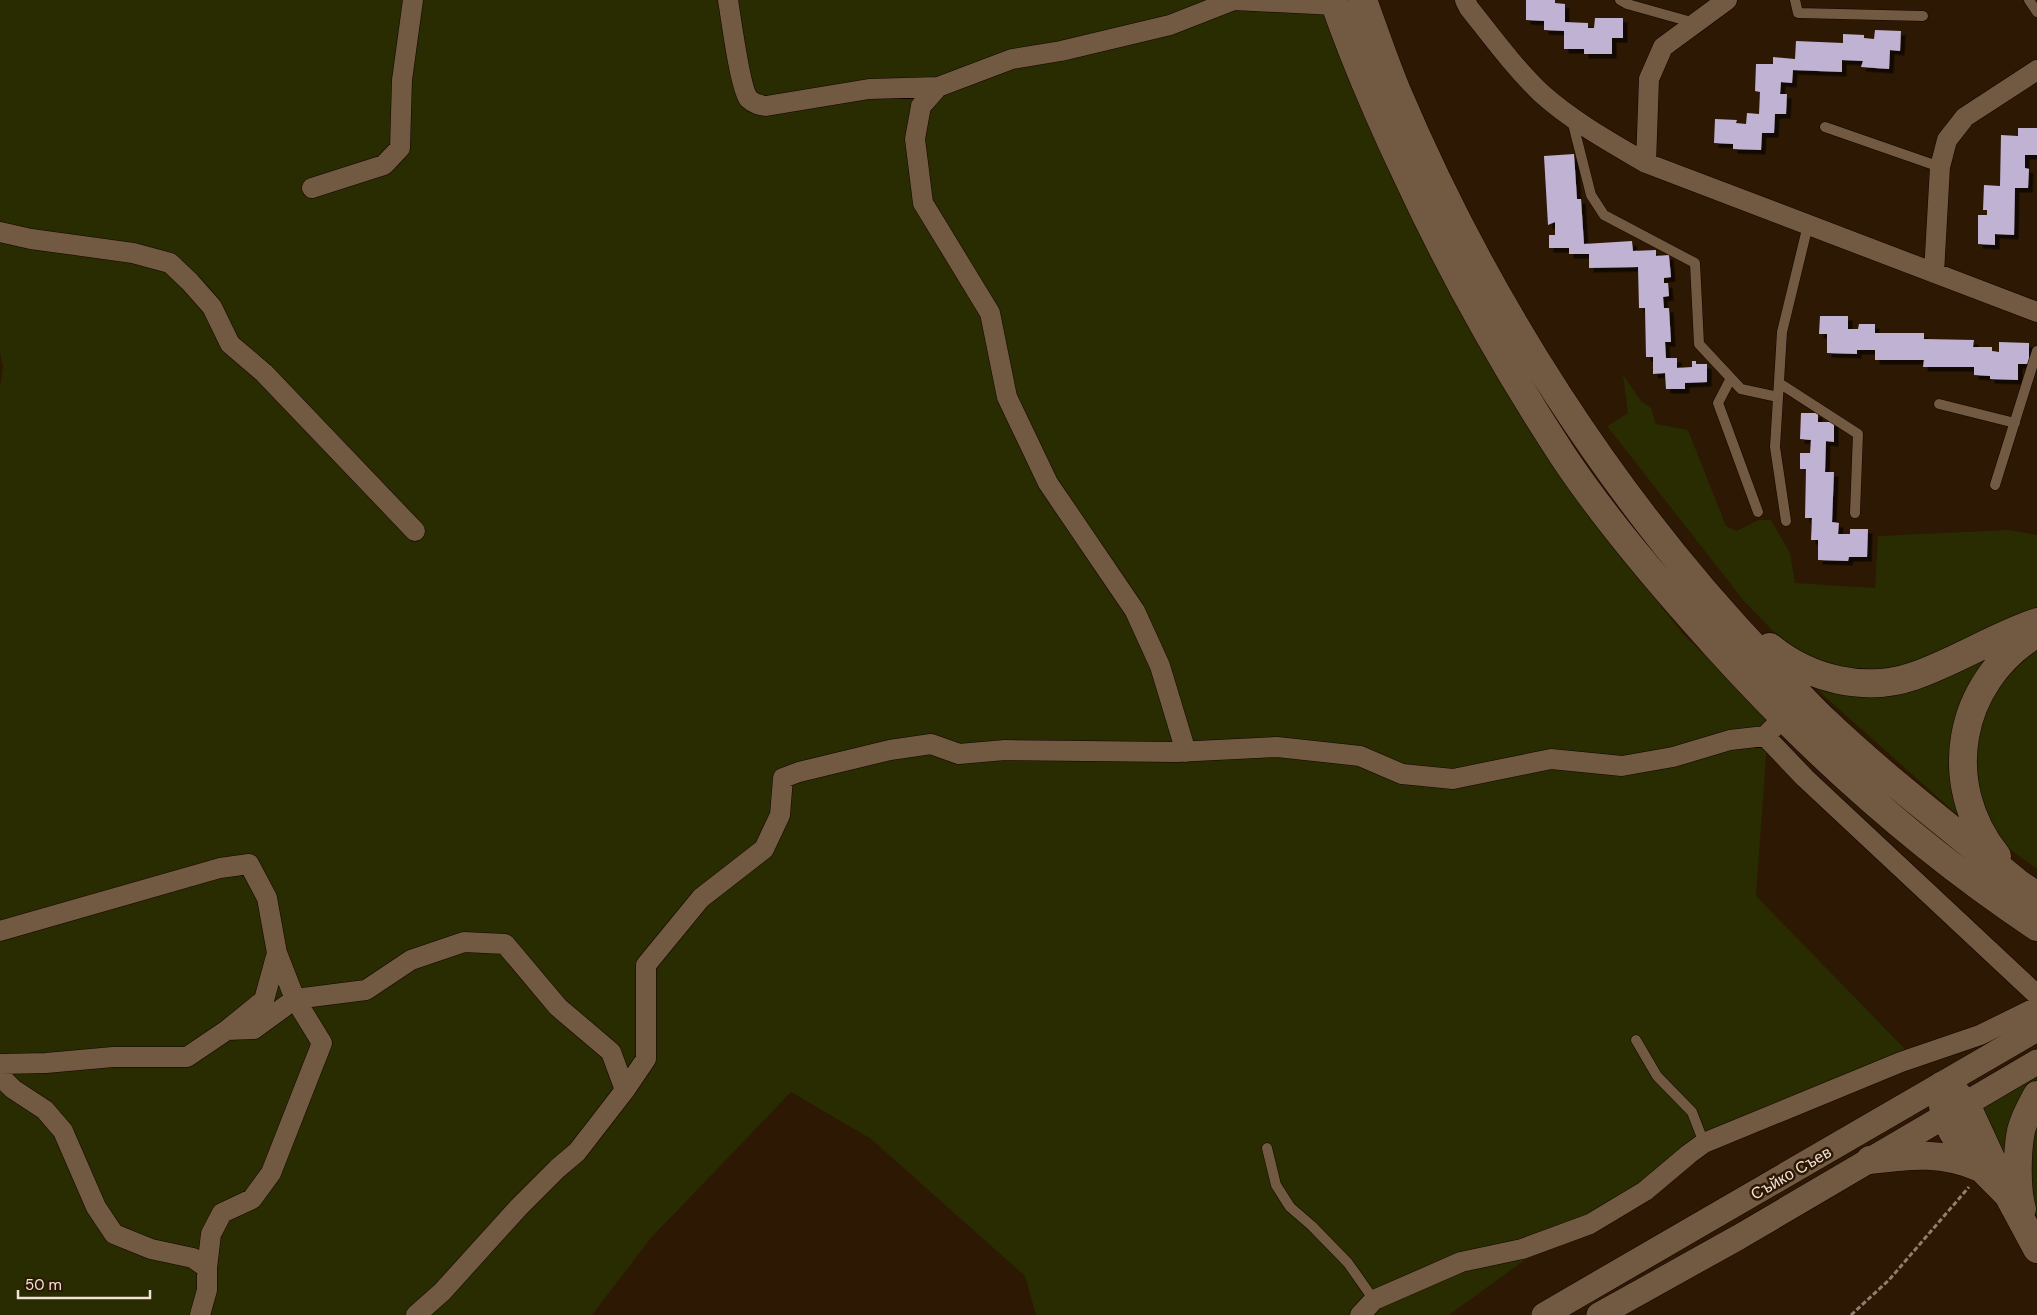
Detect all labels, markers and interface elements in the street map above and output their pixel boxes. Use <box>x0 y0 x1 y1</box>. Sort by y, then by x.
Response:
street label: Съйко Съев <box>1747 1141 1835 1205</box>
scale bar <box>18 1268 150 1300</box>
text: 50 m <box>25 1275 62 1295</box>

